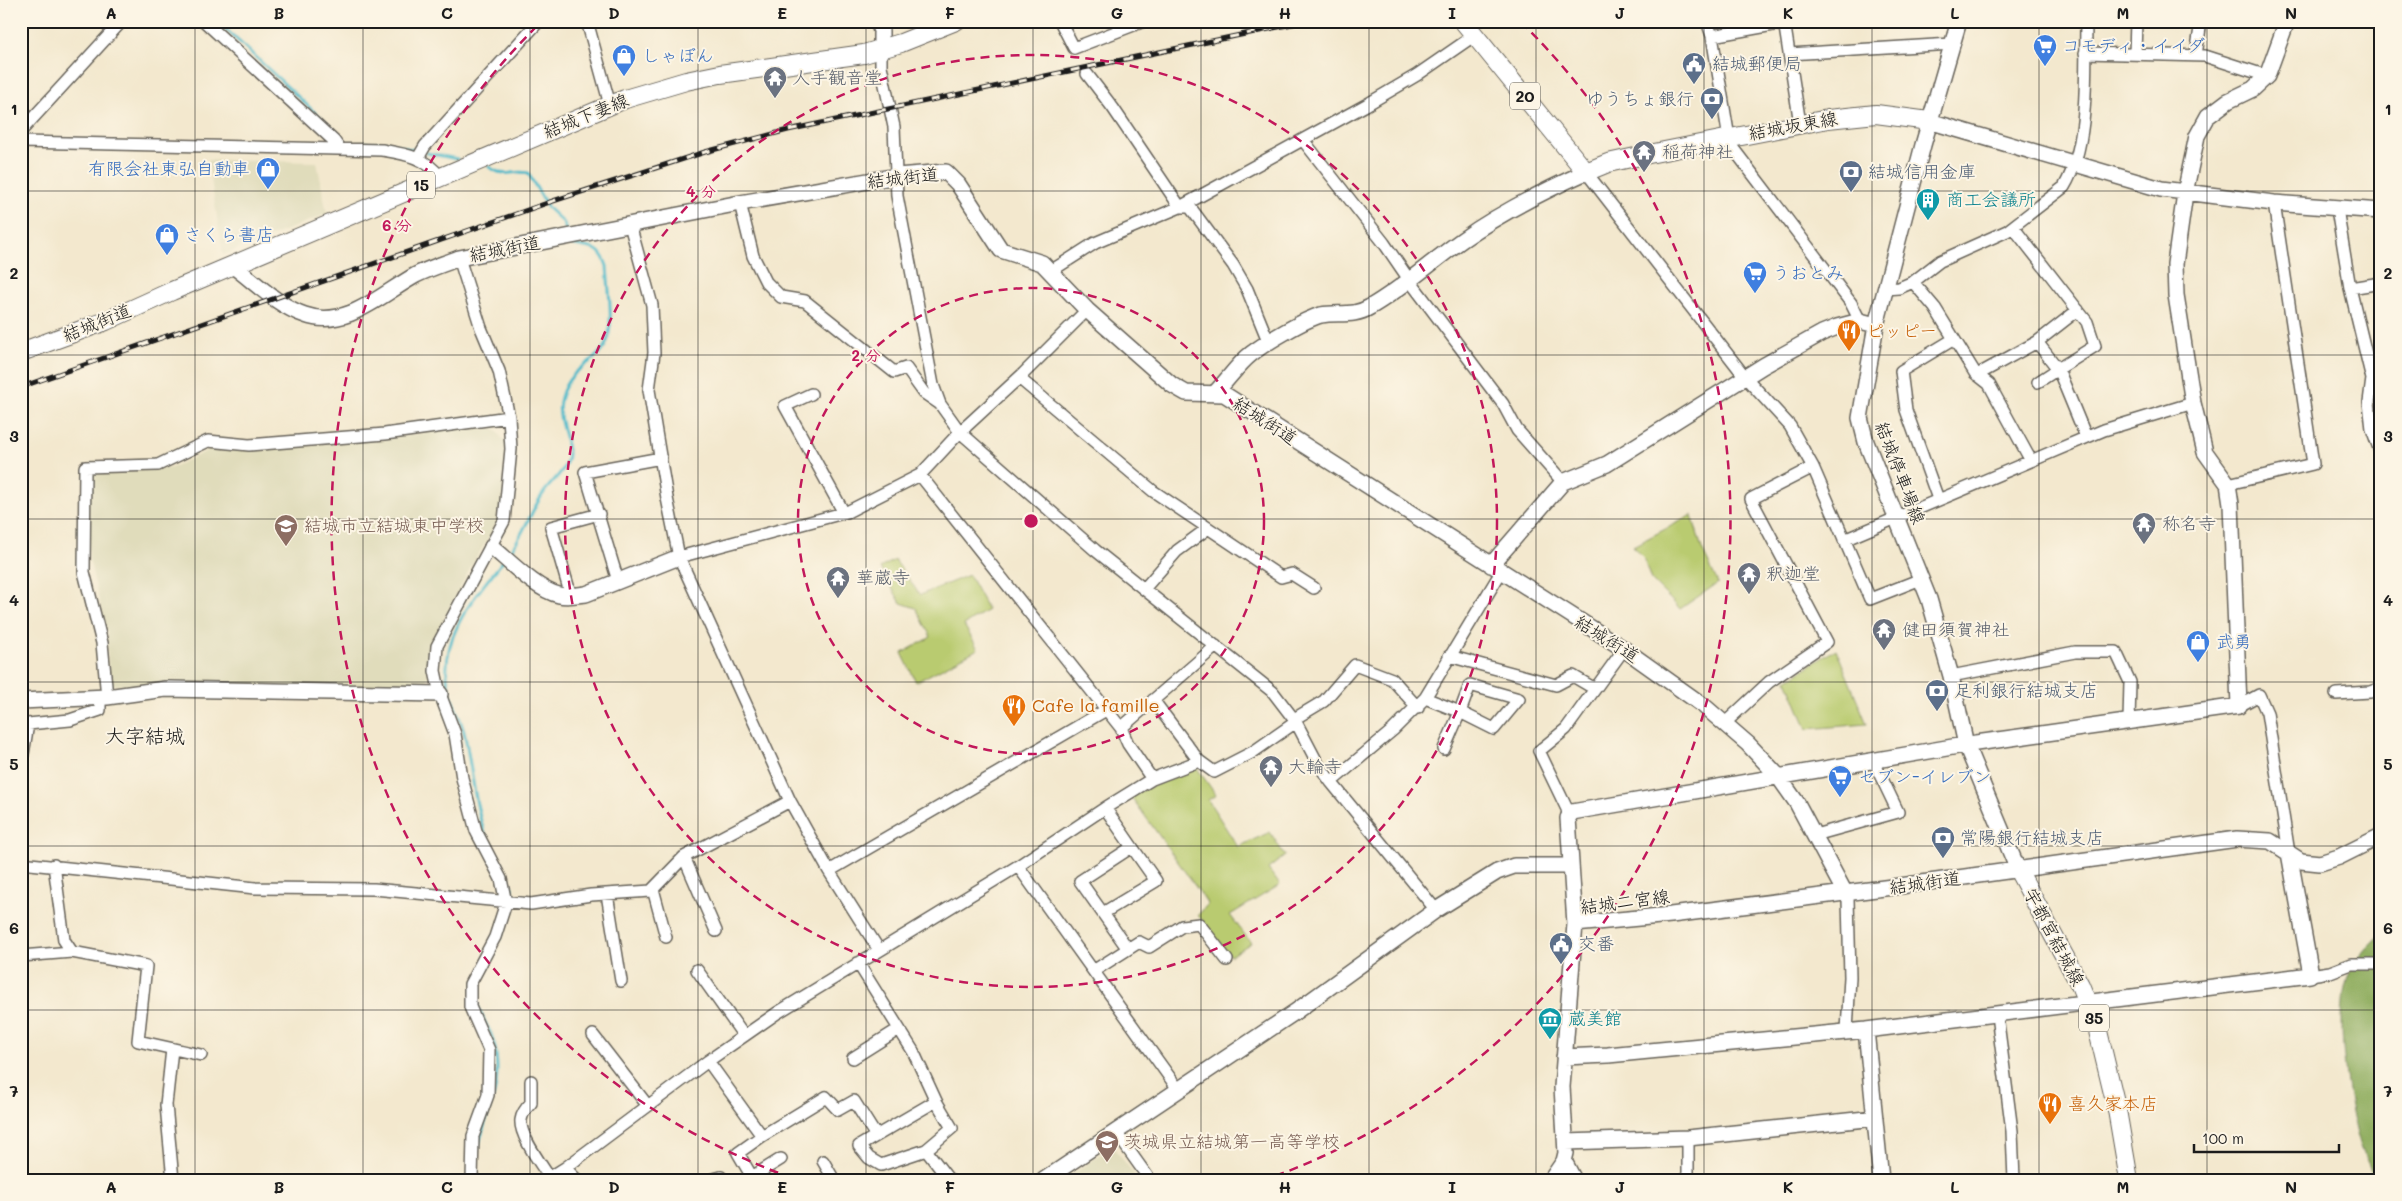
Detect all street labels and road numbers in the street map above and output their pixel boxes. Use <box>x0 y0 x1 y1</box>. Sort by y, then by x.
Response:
road number: 20 <box>1510 82 1540 110</box>
street label: 結城下妻線 <box>539 87 632 143</box>
street label: 結城坂東線 <box>1746 105 1839 145</box>
street label: 結城街道 <box>866 161 940 193</box>
road number: 15 <box>407 172 435 198</box>
street label: 結城街道 <box>467 229 542 267</box>
street label: 結城街道 <box>59 297 134 347</box>
street label: 結城街道 <box>1229 390 1302 450</box>
street label: 結城停車場線 <box>1870 418 1931 527</box>
street label: 結城街道 <box>1571 609 1644 667</box>
street label: 結城街道 <box>1888 865 1962 899</box>
street label: 宇都宮結城線 <box>2019 883 2091 990</box>
street label: 結城二宮線 <box>1579 884 1671 918</box>
road number: 35 <box>2079 1004 2109 1032</box>

